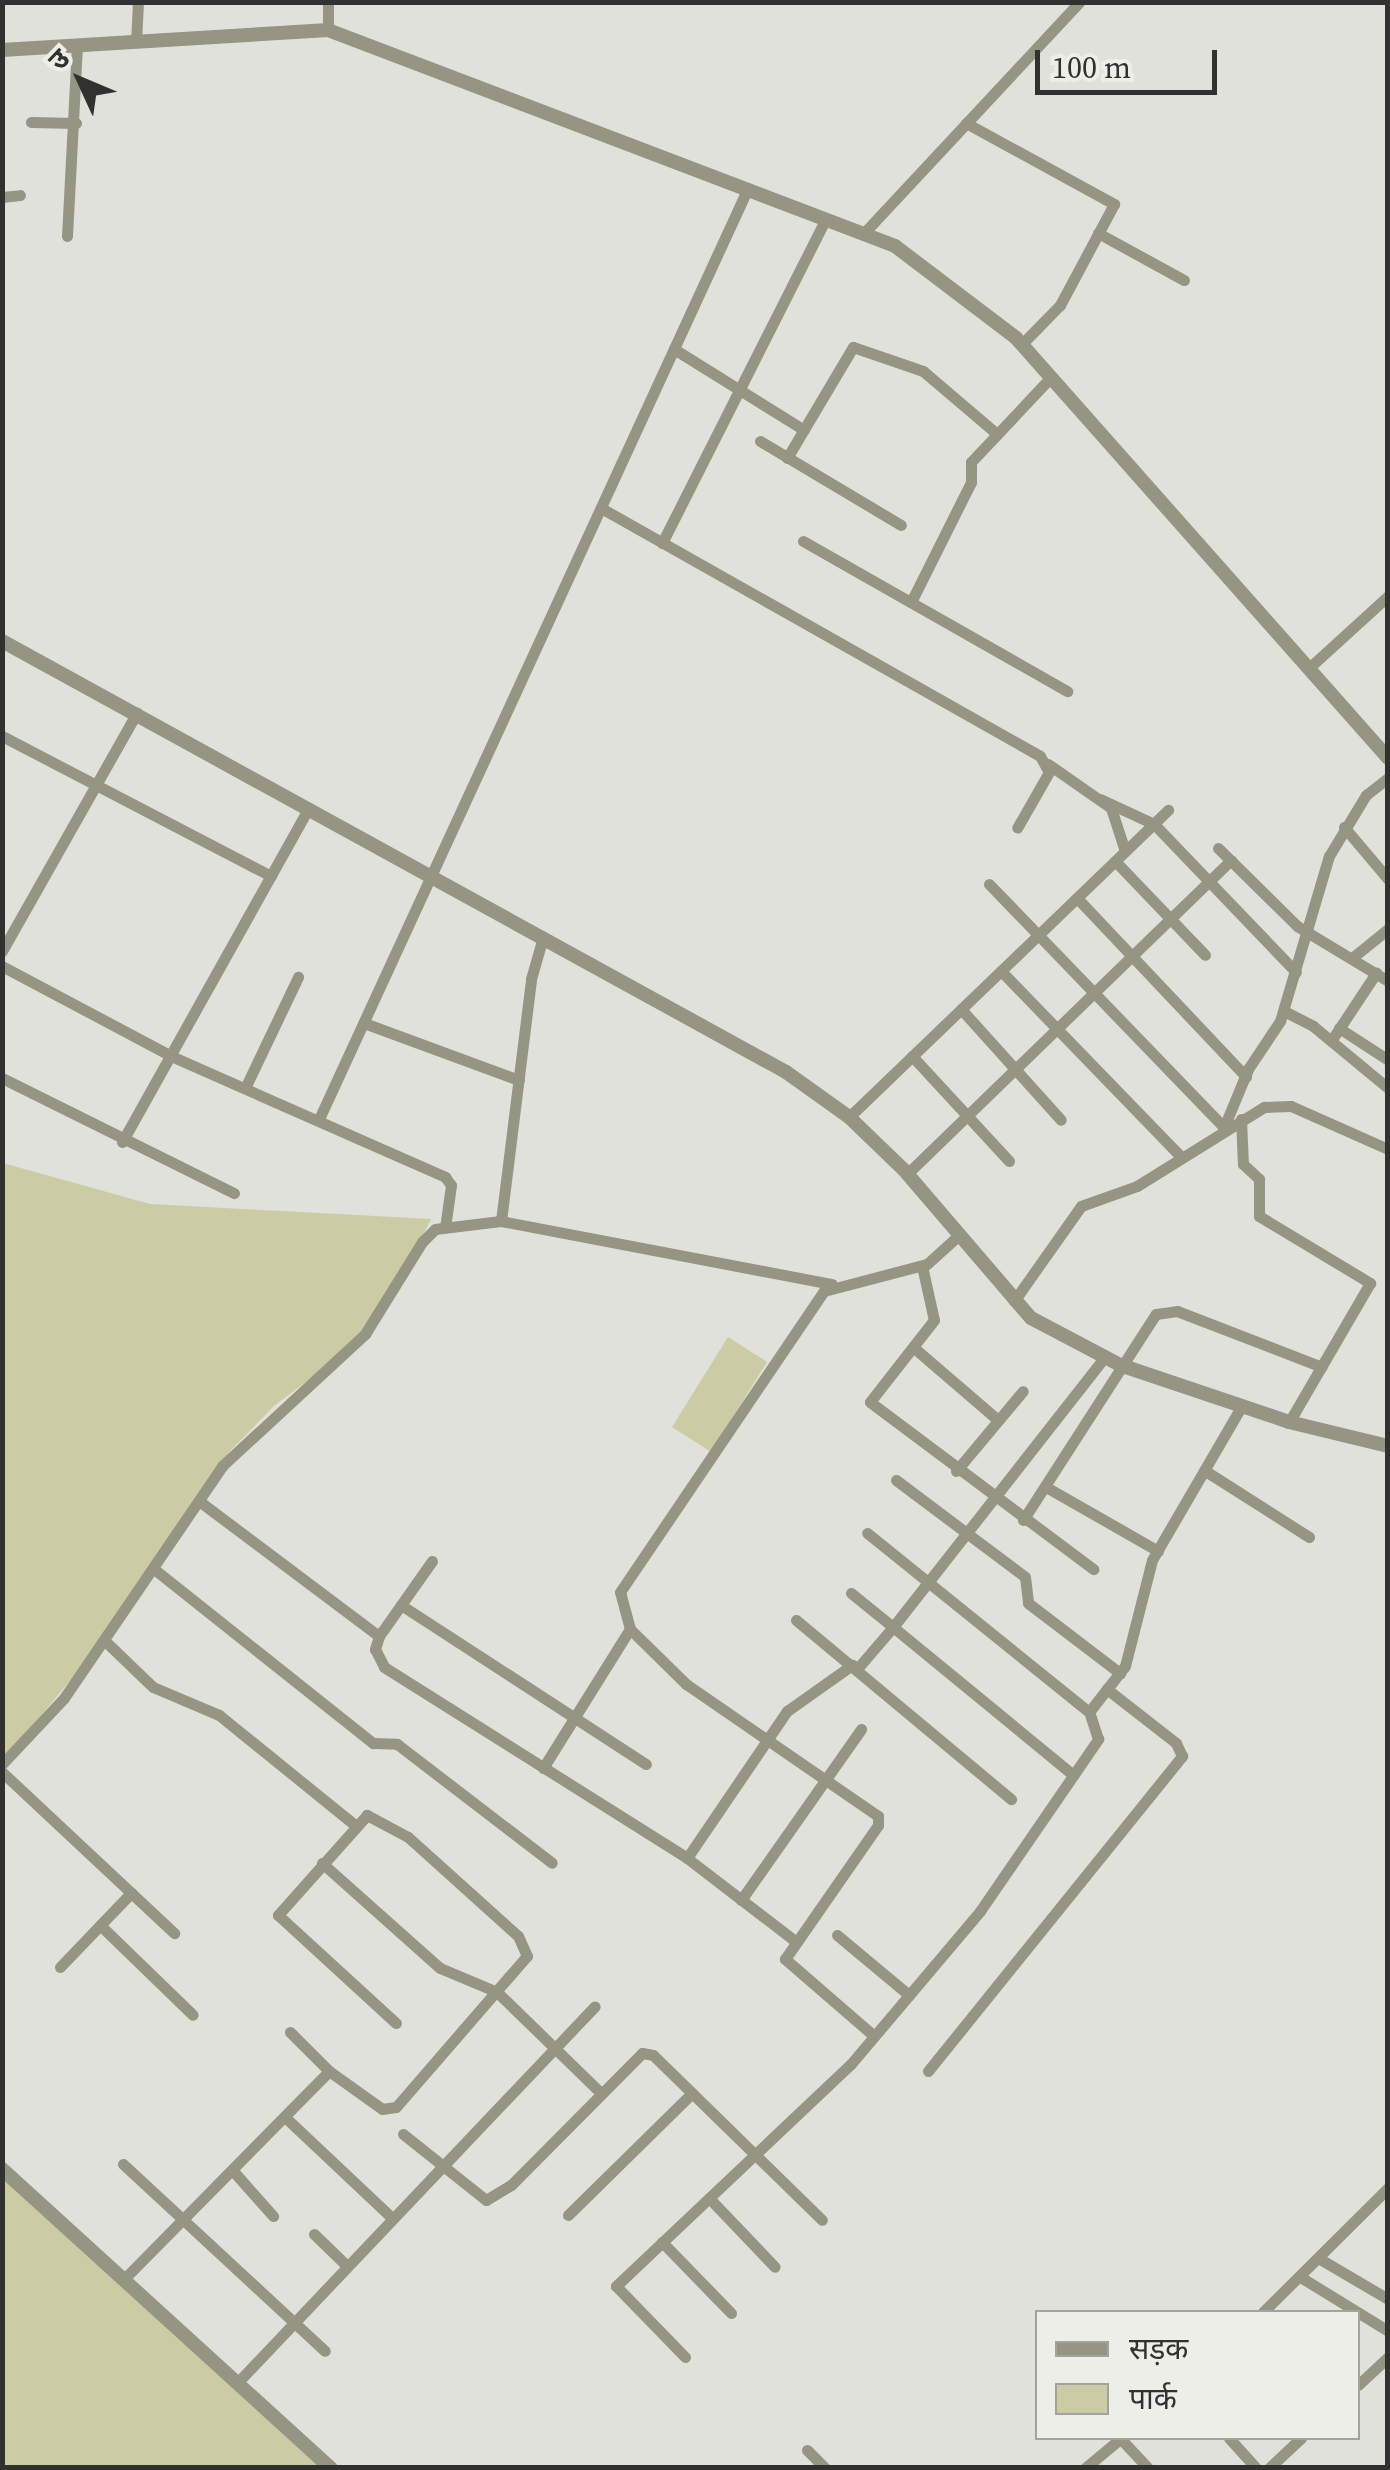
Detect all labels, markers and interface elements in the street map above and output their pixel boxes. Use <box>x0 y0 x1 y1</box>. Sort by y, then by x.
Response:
north arrow <box>30 30 130 130</box>
scale bar <box>1040 30 1222 92</box>
text: उ <box>39 40 78 78</box>
text: 100 m <box>1052 47 1131 88</box>
legend <box>1035 2310 1360 2440</box>
text: सड़क <box>1129 2328 1188 2369</box>
text: पार्क <box>1129 2378 1177 2419</box>

